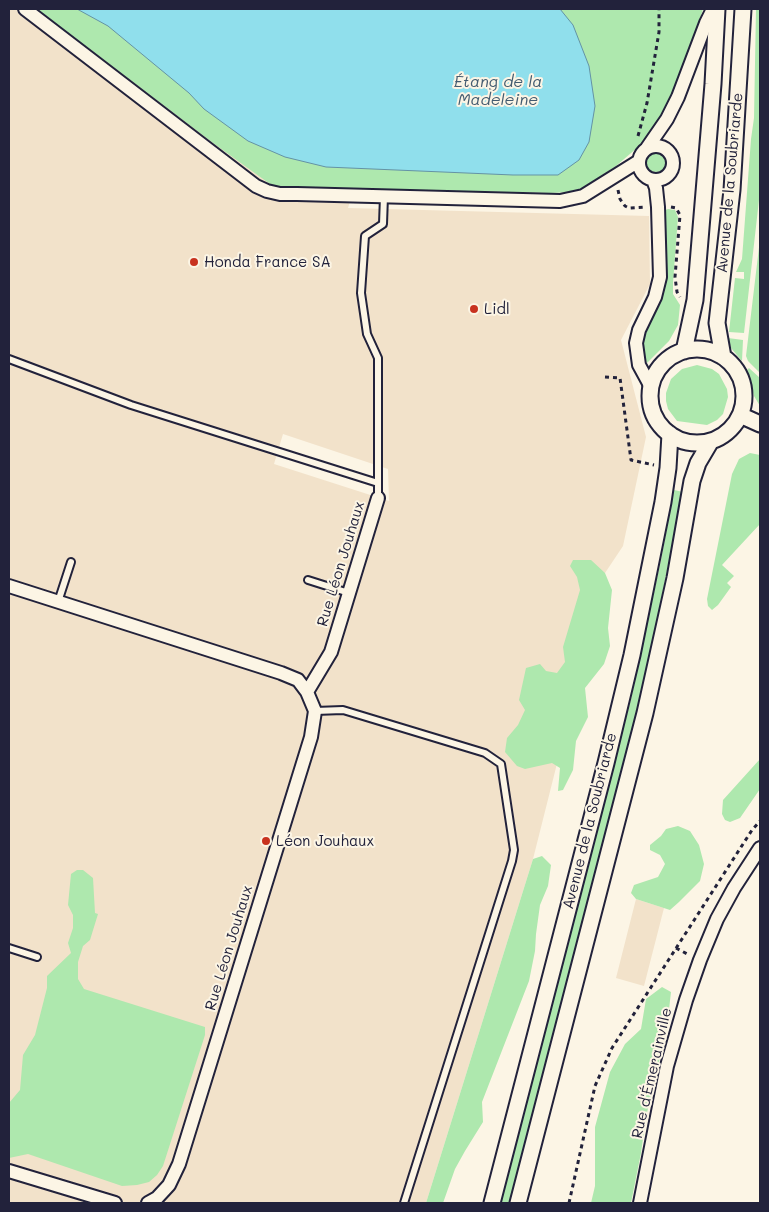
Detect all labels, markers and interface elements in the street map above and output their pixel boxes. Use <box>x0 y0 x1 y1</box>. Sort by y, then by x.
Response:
water label: Étang de la Madeleine <box>454 72 542 110</box>
street label: Avenue de la Soubriarde <box>713 92 747 274</box>
place label: Honda France SA <box>204 253 331 271</box>
marker: Honda France SA <box>188 256 200 268</box>
place label: Lidl <box>484 300 510 318</box>
marker: Lidl <box>468 303 480 315</box>
street label: Rue Léon Jouhaux <box>313 499 369 629</box>
street label: Avenue de la Soubriarde <box>559 731 621 911</box>
place label: Léon Jouhaux <box>276 832 374 850</box>
marker: Léon Jouhaux <box>260 835 272 847</box>
street label: Rue Léon Jouhaux <box>201 883 257 1013</box>
street label: Rue d'Émerainville <box>628 1006 676 1140</box>

